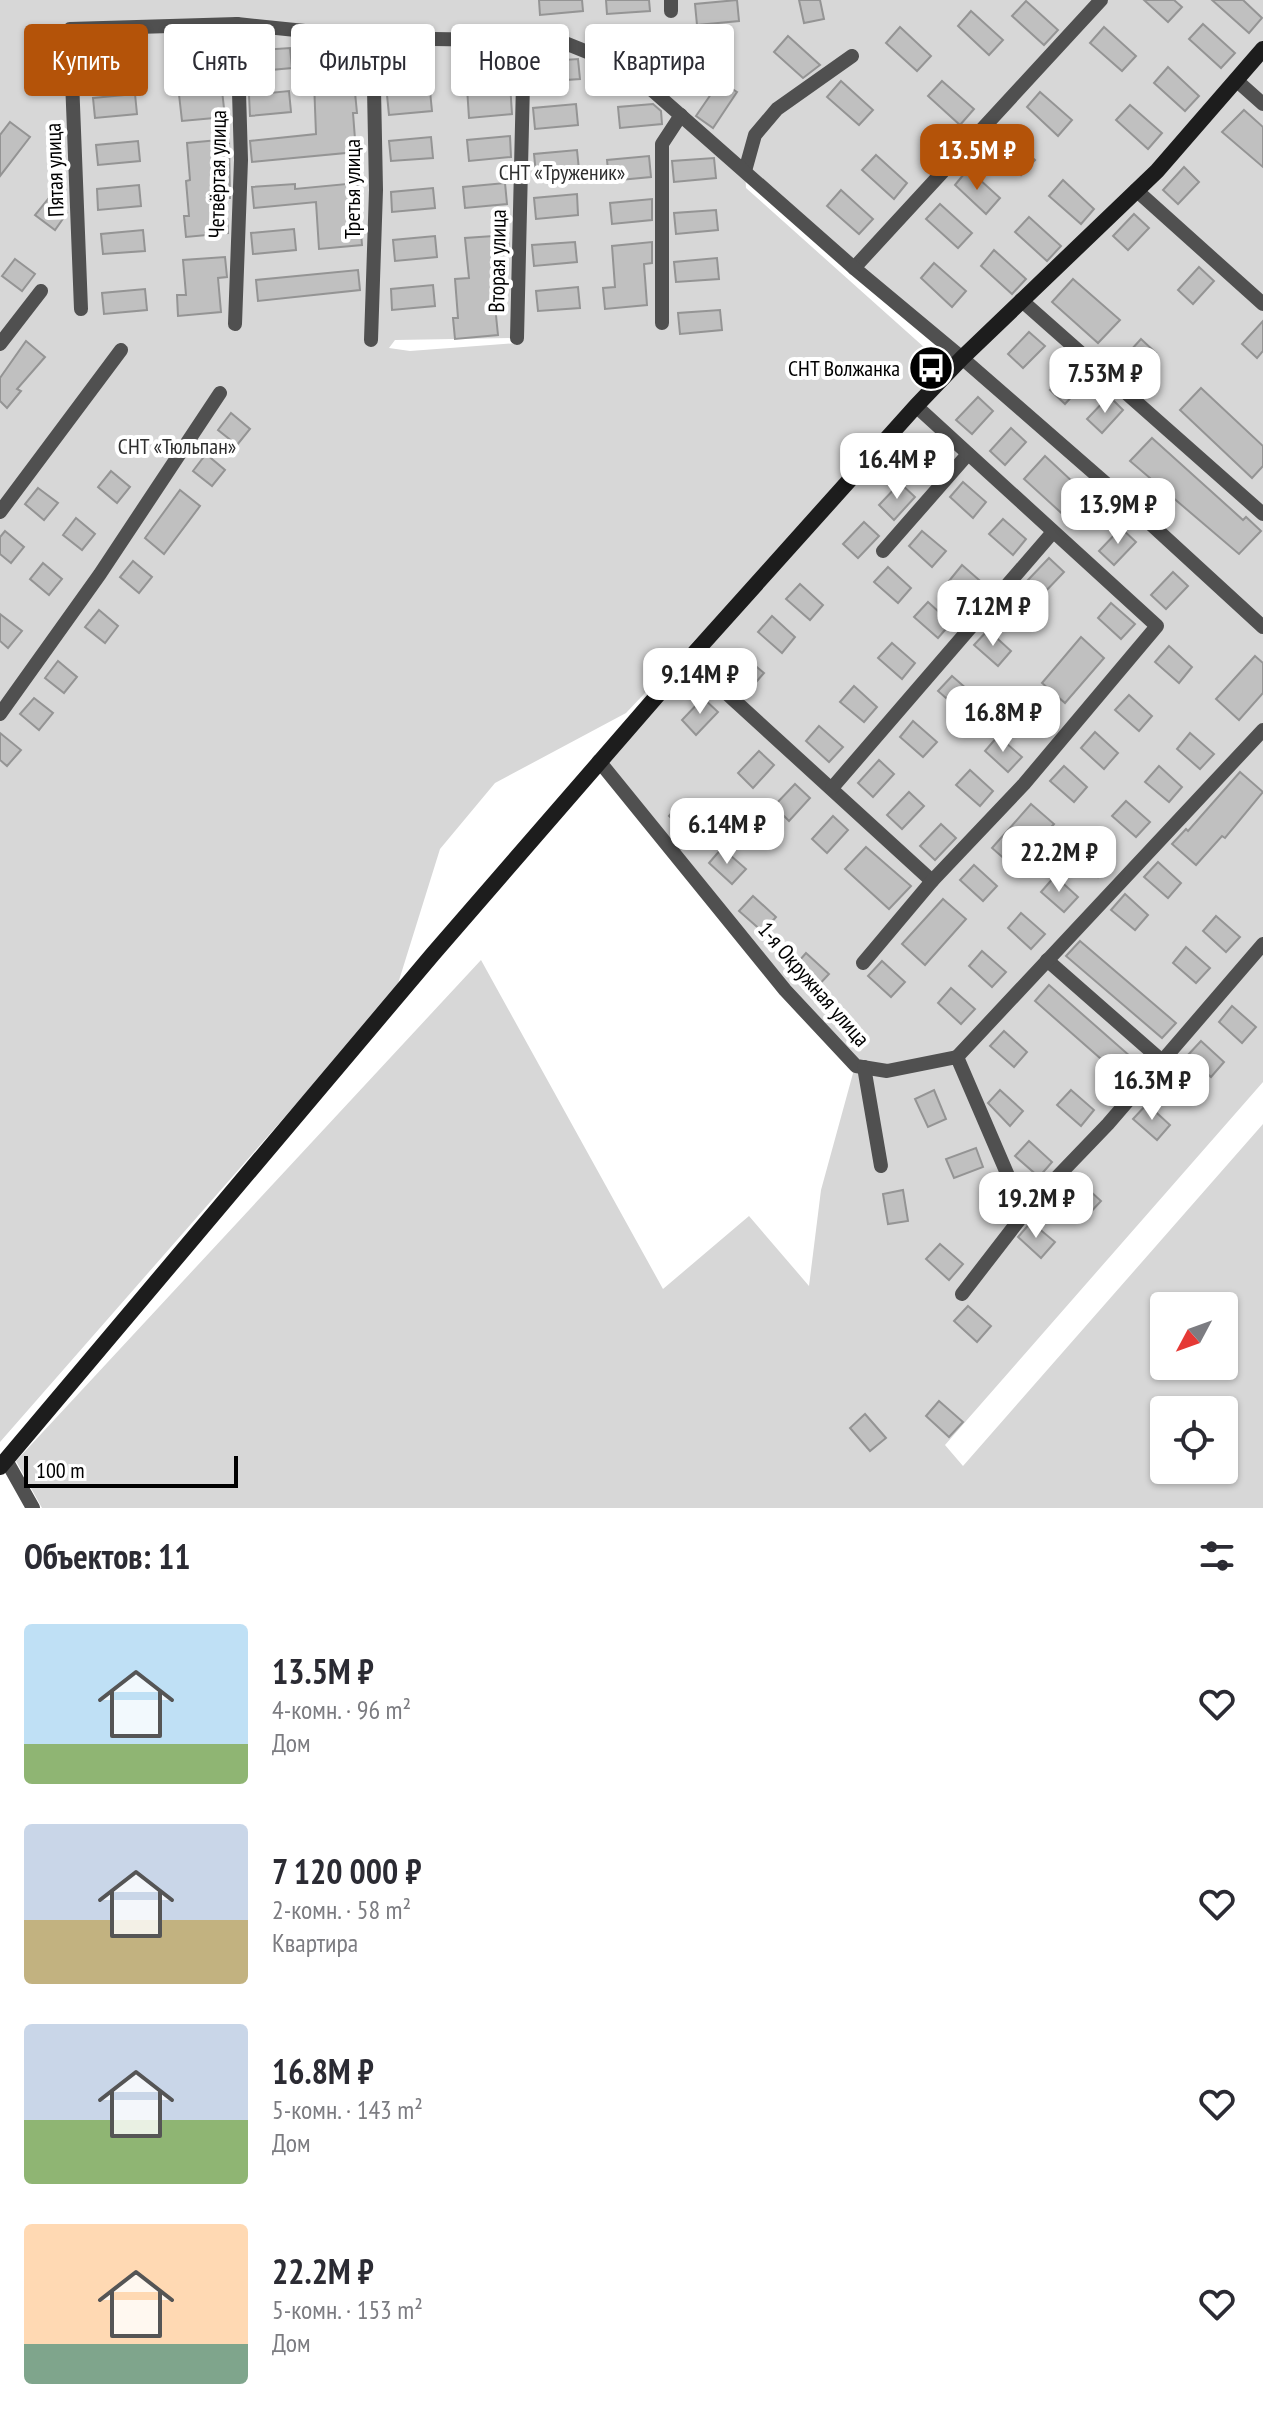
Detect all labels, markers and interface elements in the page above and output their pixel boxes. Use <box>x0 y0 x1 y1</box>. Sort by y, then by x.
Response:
chip: Купить <box>24 24 148 96</box>
chip: Снять <box>164 24 275 96</box>
chip: Фильтры <box>291 24 435 96</box>
chip: Новое <box>451 24 569 96</box>
chip: Квартира <box>585 24 734 96</box>
street label: Четвёртая улица <box>202 110 232 238</box>
street label: Пятая улица <box>38 122 70 218</box>
pin: 13.5M ₽ <box>903 124 1051 192</box>
text: 13.5M ₽ <box>938 133 1016 166</box>
street label: Третья улица <box>338 139 366 239</box>
park label: СНТ «Труженик» <box>499 158 625 186</box>
street label: Вторая улица <box>482 209 512 313</box>
bus stop icon: СНТ Волжанка <box>907 344 955 392</box>
pin: 7.53M ₽ <box>1031 347 1179 415</box>
place label: СНТ Волжанка <box>788 354 900 382</box>
text: 7.53M ₽ <box>1067 356 1143 389</box>
park label: СНТ «Тюльпан» <box>118 432 236 460</box>
pin: 16.4M ₽ <box>823 433 971 501</box>
text: 16.4M ₽ <box>858 442 936 475</box>
pin: 13.9M ₽ <box>1044 478 1192 546</box>
text: 13.9M ₽ <box>1079 487 1157 520</box>
pin: 7.12M ₽ <box>919 580 1067 648</box>
text: 7.12M ₽ <box>955 589 1031 622</box>
pin: 9.14M ₽ <box>626 648 774 716</box>
text: 9.14M ₽ <box>661 657 739 690</box>
pin: 16.8M ₽ <box>929 686 1077 754</box>
text: 16.8M ₽ <box>964 695 1042 728</box>
pin: 6.14M ₽ <box>653 798 801 866</box>
text: 6.14M ₽ <box>688 807 766 840</box>
pin: 22.2M ₽ <box>985 826 1133 894</box>
text: 22.2M ₽ <box>1020 835 1098 868</box>
street label: 1-я Окружная улица <box>752 916 876 1052</box>
pin: 16.3M ₽ <box>1078 1054 1226 1122</box>
text: 16.3M ₽ <box>1113 1063 1191 1096</box>
pin: 19.2M ₽ <box>962 1172 1110 1240</box>
text: 19.2M ₽ <box>997 1181 1075 1214</box>
north arrow <box>1150 1292 1238 1380</box>
map controls <box>1150 1292 1238 1484</box>
button: locate <box>1150 1396 1238 1484</box>
scale bar <box>24 1452 238 1488</box>
text: 100 m <box>36 1456 85 1484</box>
text: Объектов: 11 <box>24 1534 191 1578</box>
icon: filters <box>1195 1534 1239 1578</box>
text: 13.5M ₽ <box>272 1649 374 1693</box>
icon: home <box>88 1656 184 1752</box>
icon: heart <box>1195 1682 1239 1726</box>
text: 4-комн. · 96 m² <box>272 1693 411 1726</box>
text: Дом <box>272 1726 310 1759</box>
text: 7 120 000 ₽ <box>272 1849 421 1893</box>
icon: home <box>88 1856 184 1952</box>
icon: heart <box>1195 1882 1239 1926</box>
text: 2-комн. · 58 m² <box>272 1893 411 1926</box>
text: Квартира <box>272 1926 358 1959</box>
text: 16.8M ₽ <box>272 2049 374 2093</box>
icon: home <box>88 2056 184 2152</box>
icon: heart <box>1195 2082 1239 2126</box>
text: 5-комн. · 143 m² <box>272 2093 423 2126</box>
text: Дом <box>272 2126 310 2159</box>
text: 22.2M ₽ <box>272 2249 374 2293</box>
icon: home <box>88 2256 184 2352</box>
icon: heart <box>1195 2282 1239 2326</box>
text: 5-комн. · 153 m² <box>272 2293 423 2326</box>
text: Дом <box>272 2326 310 2359</box>

